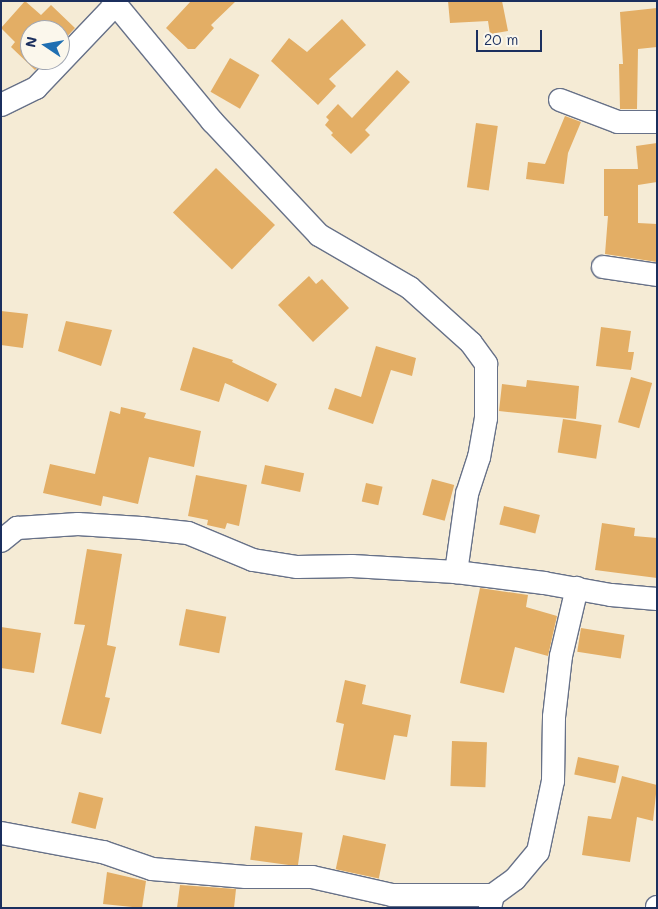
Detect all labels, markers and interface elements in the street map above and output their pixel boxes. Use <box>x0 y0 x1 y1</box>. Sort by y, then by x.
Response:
north arrow <box>20 20 70 70</box>
scale bar <box>478 20 544 52</box>
text: 20 m <box>484 29 518 49</box>
text: N <box>20 35 41 49</box>

